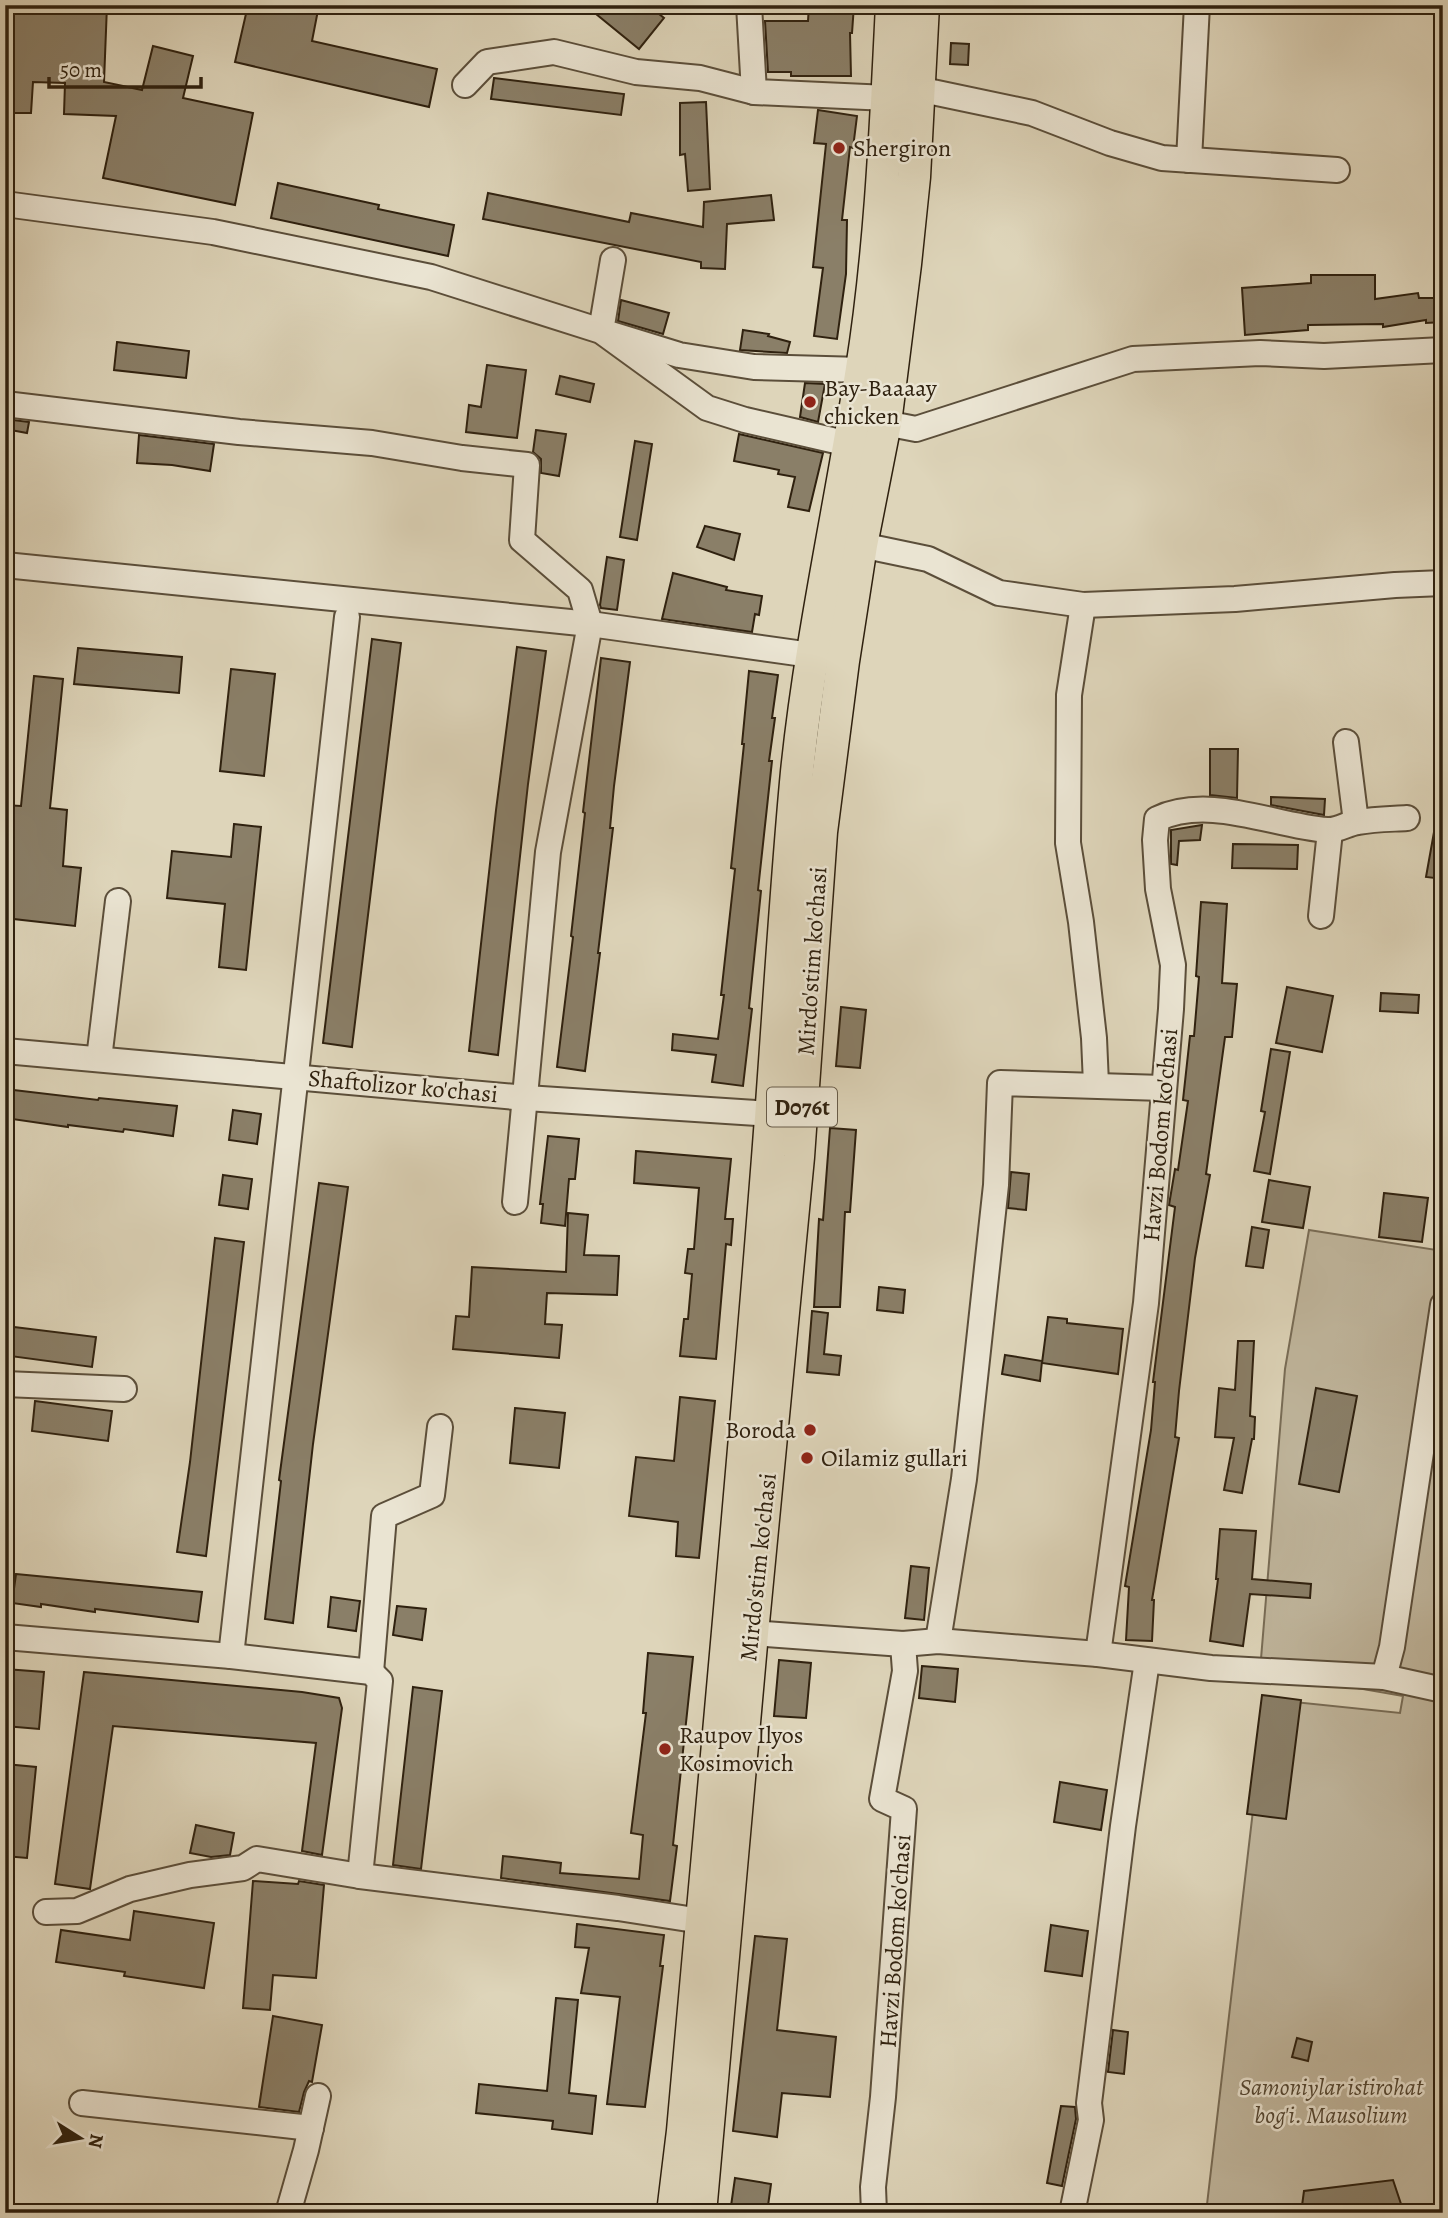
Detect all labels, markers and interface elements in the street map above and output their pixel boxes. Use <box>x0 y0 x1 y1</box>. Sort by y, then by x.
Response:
scale bar <box>49 46 201 90</box>
text: 50 m <box>60 56 102 84</box>
place label: Shergiron <box>853 132 951 164</box>
marker: Shergiron <box>831 140 847 156</box>
place label: Bay-Baaaay chicken <box>824 372 937 432</box>
marker: Bay-Baaaay chicken <box>802 394 818 410</box>
street label: Mirdo'stim ko'chasi <box>789 865 835 1057</box>
street label: Havzi Bodom ko'chasi <box>1135 1027 1185 1243</box>
street label: Shaftolizor ko'chasi <box>307 1062 499 1110</box>
road number: D076t <box>767 1088 837 1126</box>
place label: Boroda <box>725 1414 797 1446</box>
marker: Boroda <box>802 1422 818 1438</box>
place label: Oilamiz gullari <box>821 1442 968 1474</box>
marker: Oilamiz gullari <box>799 1450 815 1466</box>
street label: Mirdo'stim ko'chasi <box>732 1471 784 1663</box>
place label: Raupov Ilyos Kosimovich <box>679 1719 803 1779</box>
marker: Raupov Ilyos Kosimovich <box>657 1741 673 1757</box>
street label: Havzi Bodom ko'chasi <box>872 1833 918 2049</box>
park label: Samoniylar istirohat bog'i. Mausolium <box>1239 2071 1424 2131</box>
north arrow <box>46 2102 116 2172</box>
text: N <box>82 2132 110 2150</box>

